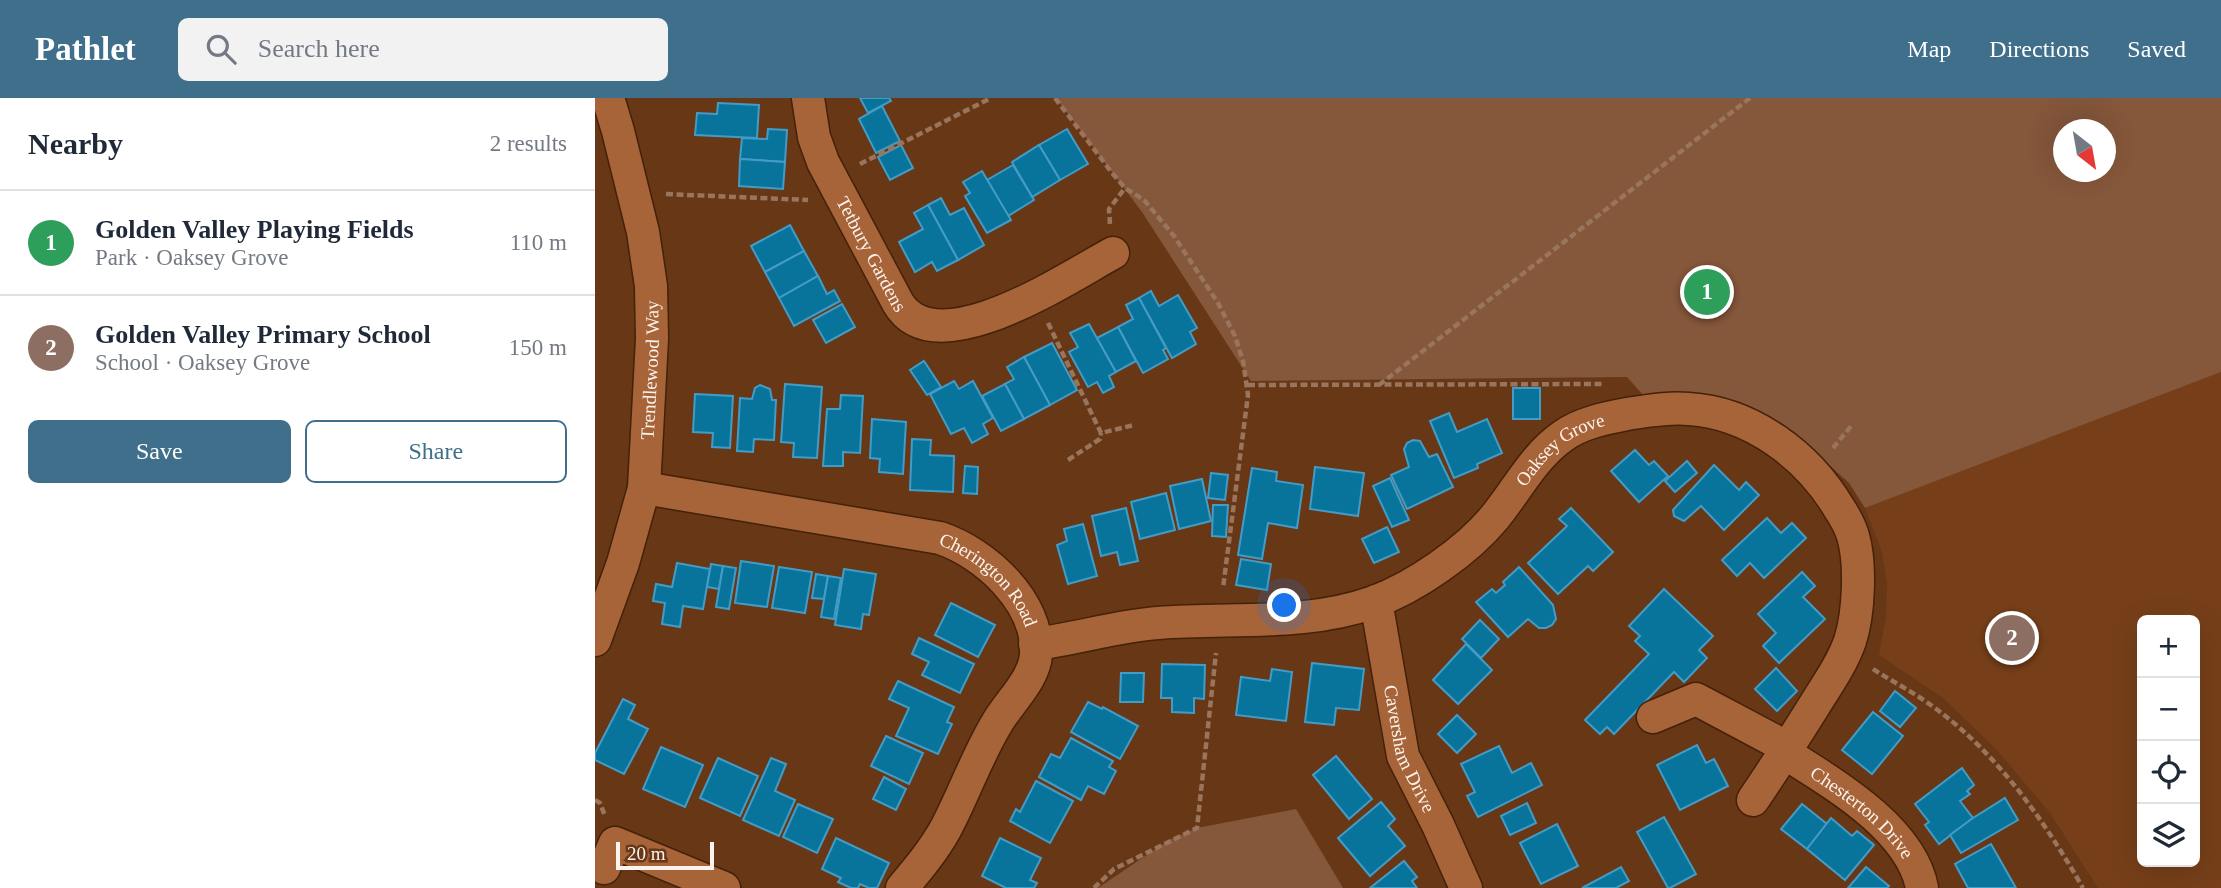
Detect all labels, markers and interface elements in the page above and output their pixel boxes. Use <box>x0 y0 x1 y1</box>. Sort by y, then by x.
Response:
search box <box>178 18 668 81</box>
icon: search <box>202 30 240 68</box>
text: Pathlet <box>35 31 136 67</box>
text: Search here <box>258 34 380 63</box>
text: Map <box>1907 36 1951 62</box>
text: Directions <box>1989 36 2089 62</box>
text: Saved <box>2127 36 2186 62</box>
north arrow <box>2053 119 2116 182</box>
text: Nearby <box>28 127 123 160</box>
text: 2 results <box>490 131 567 156</box>
street label: Tetbury Gardens <box>833 193 911 316</box>
text: Golden Valley Playing Fields <box>95 215 414 244</box>
text: 1 <box>45 230 57 255</box>
text: 110 m <box>510 230 567 255</box>
text: Park · Oaksey Grove <box>95 245 289 270</box>
pin: 1 <box>1684 266 1730 318</box>
street label: Trendlewood Way <box>636 300 663 440</box>
text: Golden Valley Primary School <box>95 320 431 349</box>
text: 2 <box>45 335 57 360</box>
text: 150 m <box>509 335 567 360</box>
text: School · Oaksey Grove <box>95 350 310 375</box>
street label: Oaksey Grove <box>1511 409 1606 490</box>
button: Save <box>28 420 291 483</box>
button: Share <box>305 420 567 483</box>
street label: Cherington Road <box>937 528 1042 629</box>
your location <box>1267 588 1301 622</box>
pin: 2 <box>1989 612 2035 664</box>
map controls <box>2137 615 2200 867</box>
button: + <box>2137 615 2200 678</box>
button: − <box>2137 678 2200 741</box>
street label: Caversham Drive <box>1380 683 1440 816</box>
button: locate <box>2137 741 2200 804</box>
street label: Chesterton Drive <box>1807 762 1918 862</box>
button: layers <box>2137 804 2200 867</box>
scale bar <box>616 839 714 871</box>
text: 20 m <box>627 843 666 864</box>

